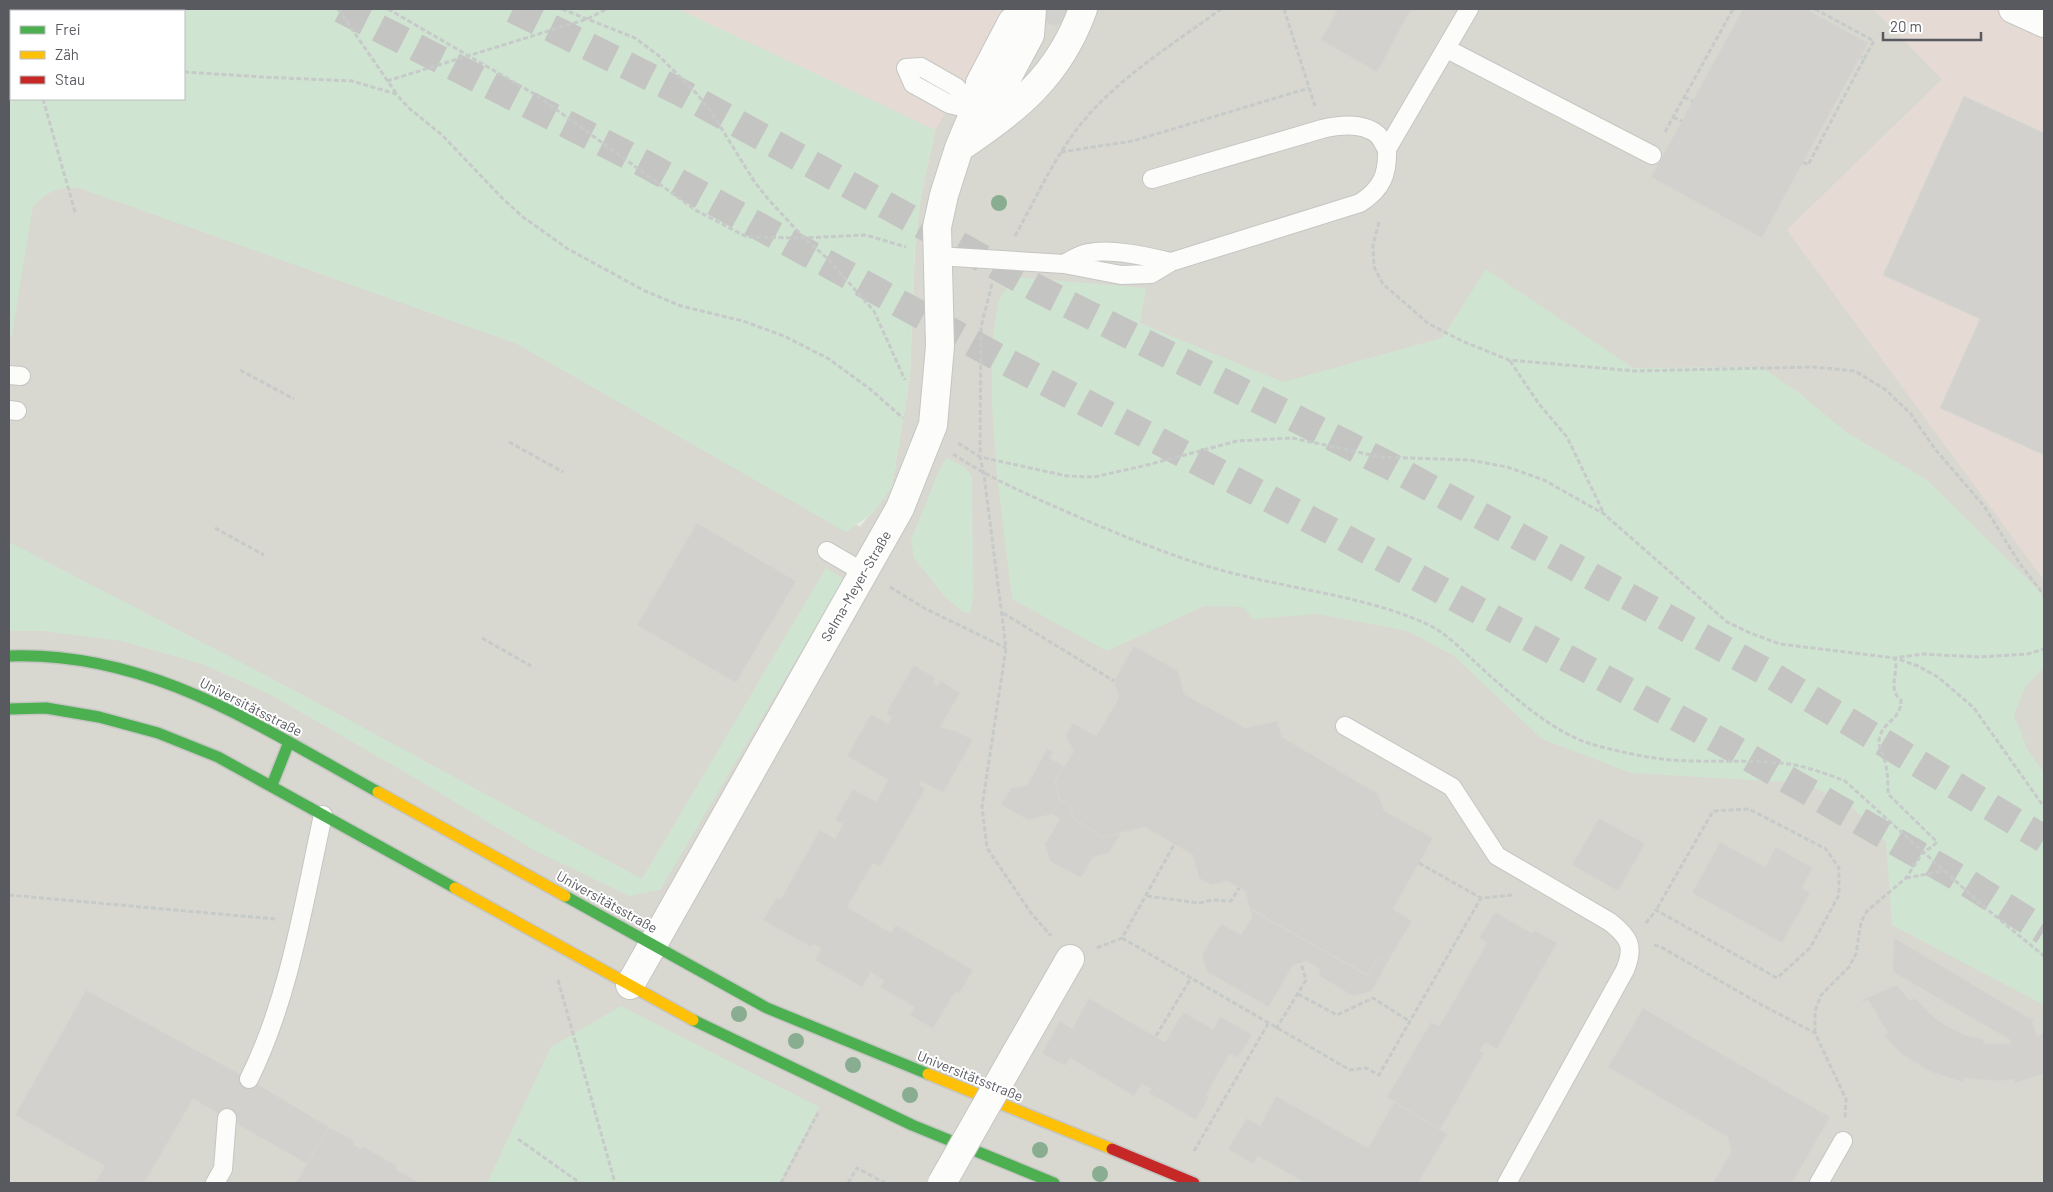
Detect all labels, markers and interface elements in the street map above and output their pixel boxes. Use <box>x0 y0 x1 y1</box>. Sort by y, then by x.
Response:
legend <box>10 10 185 100</box>
scale bar <box>1883 10 1980 42</box>
text: 20 m <box>1890 17 1922 35</box>
text: Frei <box>55 20 81 38</box>
text: Zäh <box>55 45 79 63</box>
text: Stau <box>55 70 85 88</box>
street label: Selma-Meyer-Straße <box>817 527 894 644</box>
street label: Universitätsstraße <box>197 673 305 740</box>
street label: Universitätsstraße <box>554 867 661 936</box>
street label: Universitätsstraße <box>915 1047 1026 1105</box>

